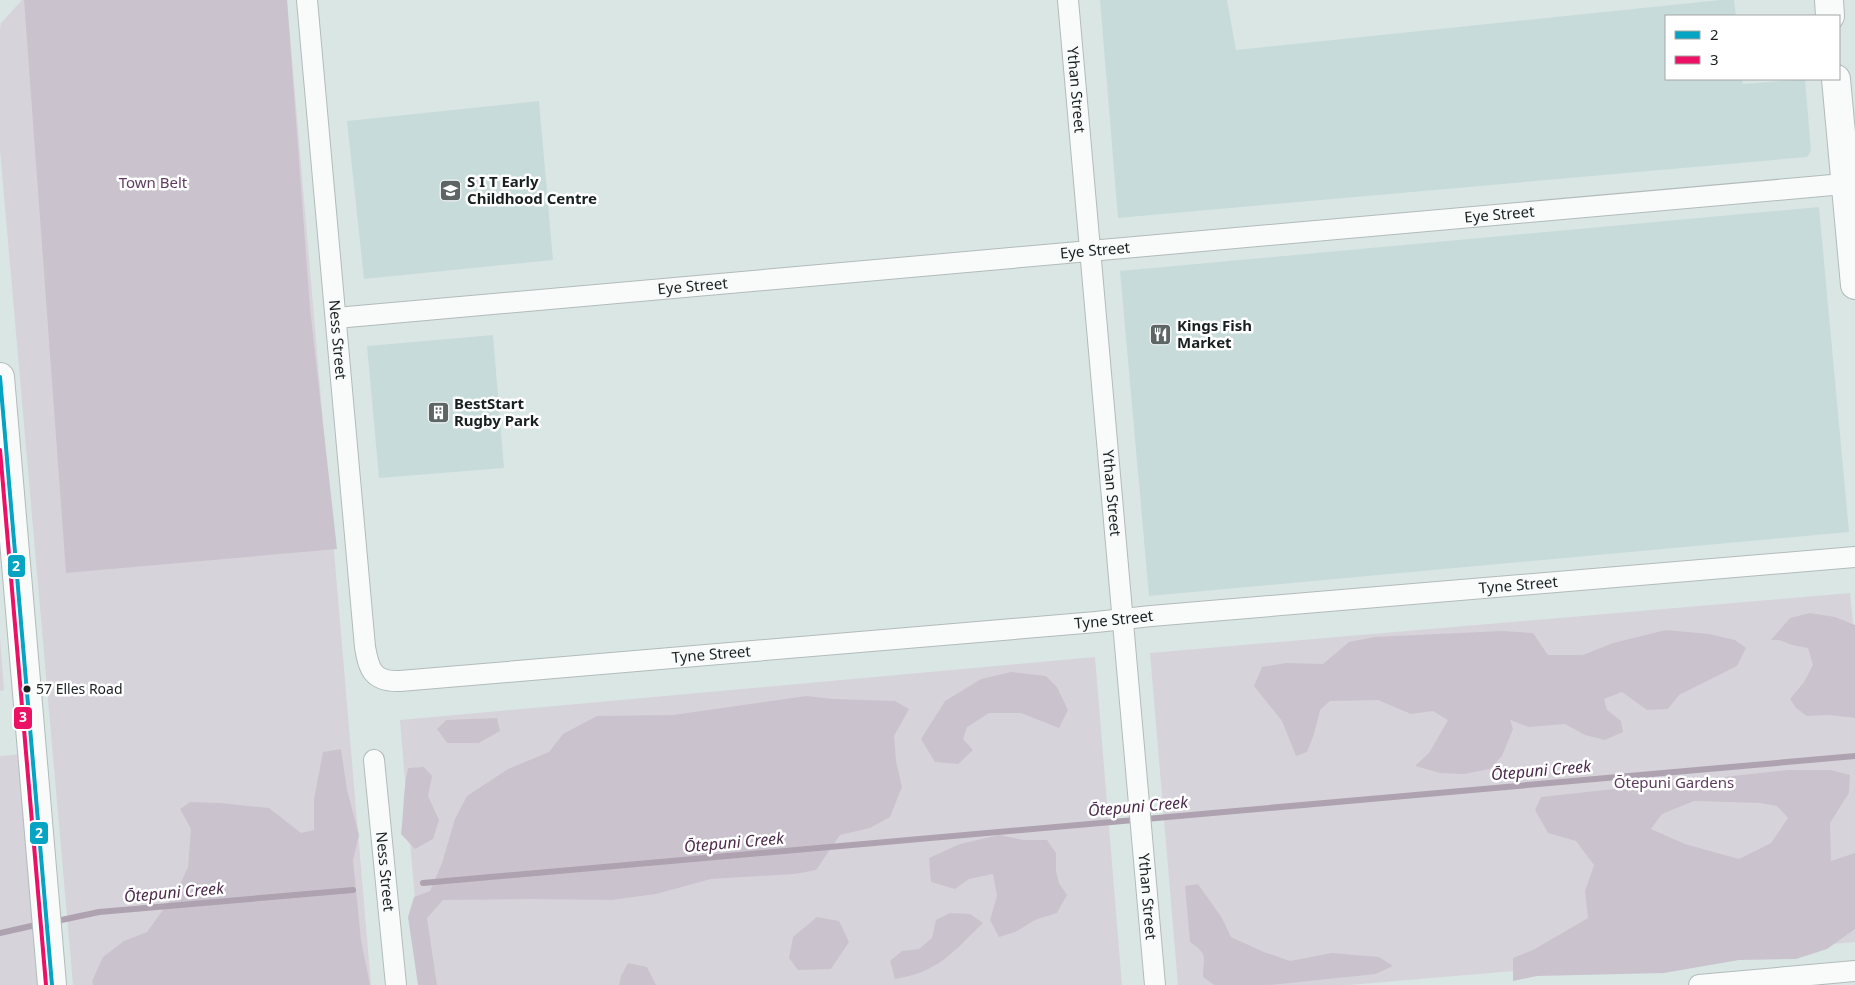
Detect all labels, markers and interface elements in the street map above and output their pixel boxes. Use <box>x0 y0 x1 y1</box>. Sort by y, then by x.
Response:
legend <box>1665 15 1840 80</box>
text: 2 <box>1710 24 1719 44</box>
street label: Ythan Street <box>1063 45 1091 134</box>
text: 3 <box>1710 49 1719 69</box>
place label: S I T Early Childhood Centre <box>467 171 597 208</box>
park label: Town Belt <box>119 172 188 192</box>
school or university icon: S I T Early Childhood Centre <box>439 179 463 203</box>
street label: Eye Street <box>1463 200 1536 227</box>
street label: Eye Street <box>1059 236 1131 263</box>
street label: Eye Street <box>657 272 729 298</box>
street label: Ness Street <box>325 299 352 381</box>
place label: Kings Fish Market <box>1177 315 1252 352</box>
restaurant icon: Kings Fish Market <box>1149 323 1173 347</box>
place label: BestStart Rugby Park <box>454 393 540 430</box>
building icon: BestStart Rugby Park <box>426 401 450 425</box>
street label: Ythan Street <box>1099 449 1126 538</box>
line badge: 2 <box>7 554 26 578</box>
text: 2 <box>12 556 20 575</box>
street label: Tyne Street <box>1478 571 1559 597</box>
street label: Tyne Street <box>1073 605 1155 633</box>
street label: Tyne Street <box>671 640 752 667</box>
place label: 57 Elles Road <box>36 679 123 698</box>
marker: 57 Elles Road <box>22 684 32 694</box>
line badge: 3 <box>13 706 33 730</box>
text: 3 <box>19 707 27 726</box>
water label: Ōtepuni Creek <box>1490 755 1593 785</box>
park label: Ōtepuni Gardens <box>1614 772 1734 792</box>
water label: Ōtepuni Creek <box>1087 791 1190 821</box>
line badge: 2 <box>29 821 49 845</box>
text: 2 <box>35 823 43 842</box>
water label: Ōtepuni Creek <box>683 827 786 857</box>
street label: Ness Street <box>372 831 400 913</box>
street label: Ythan Street <box>1134 852 1162 941</box>
water label: Ōtepuni Creek <box>123 877 226 907</box>

